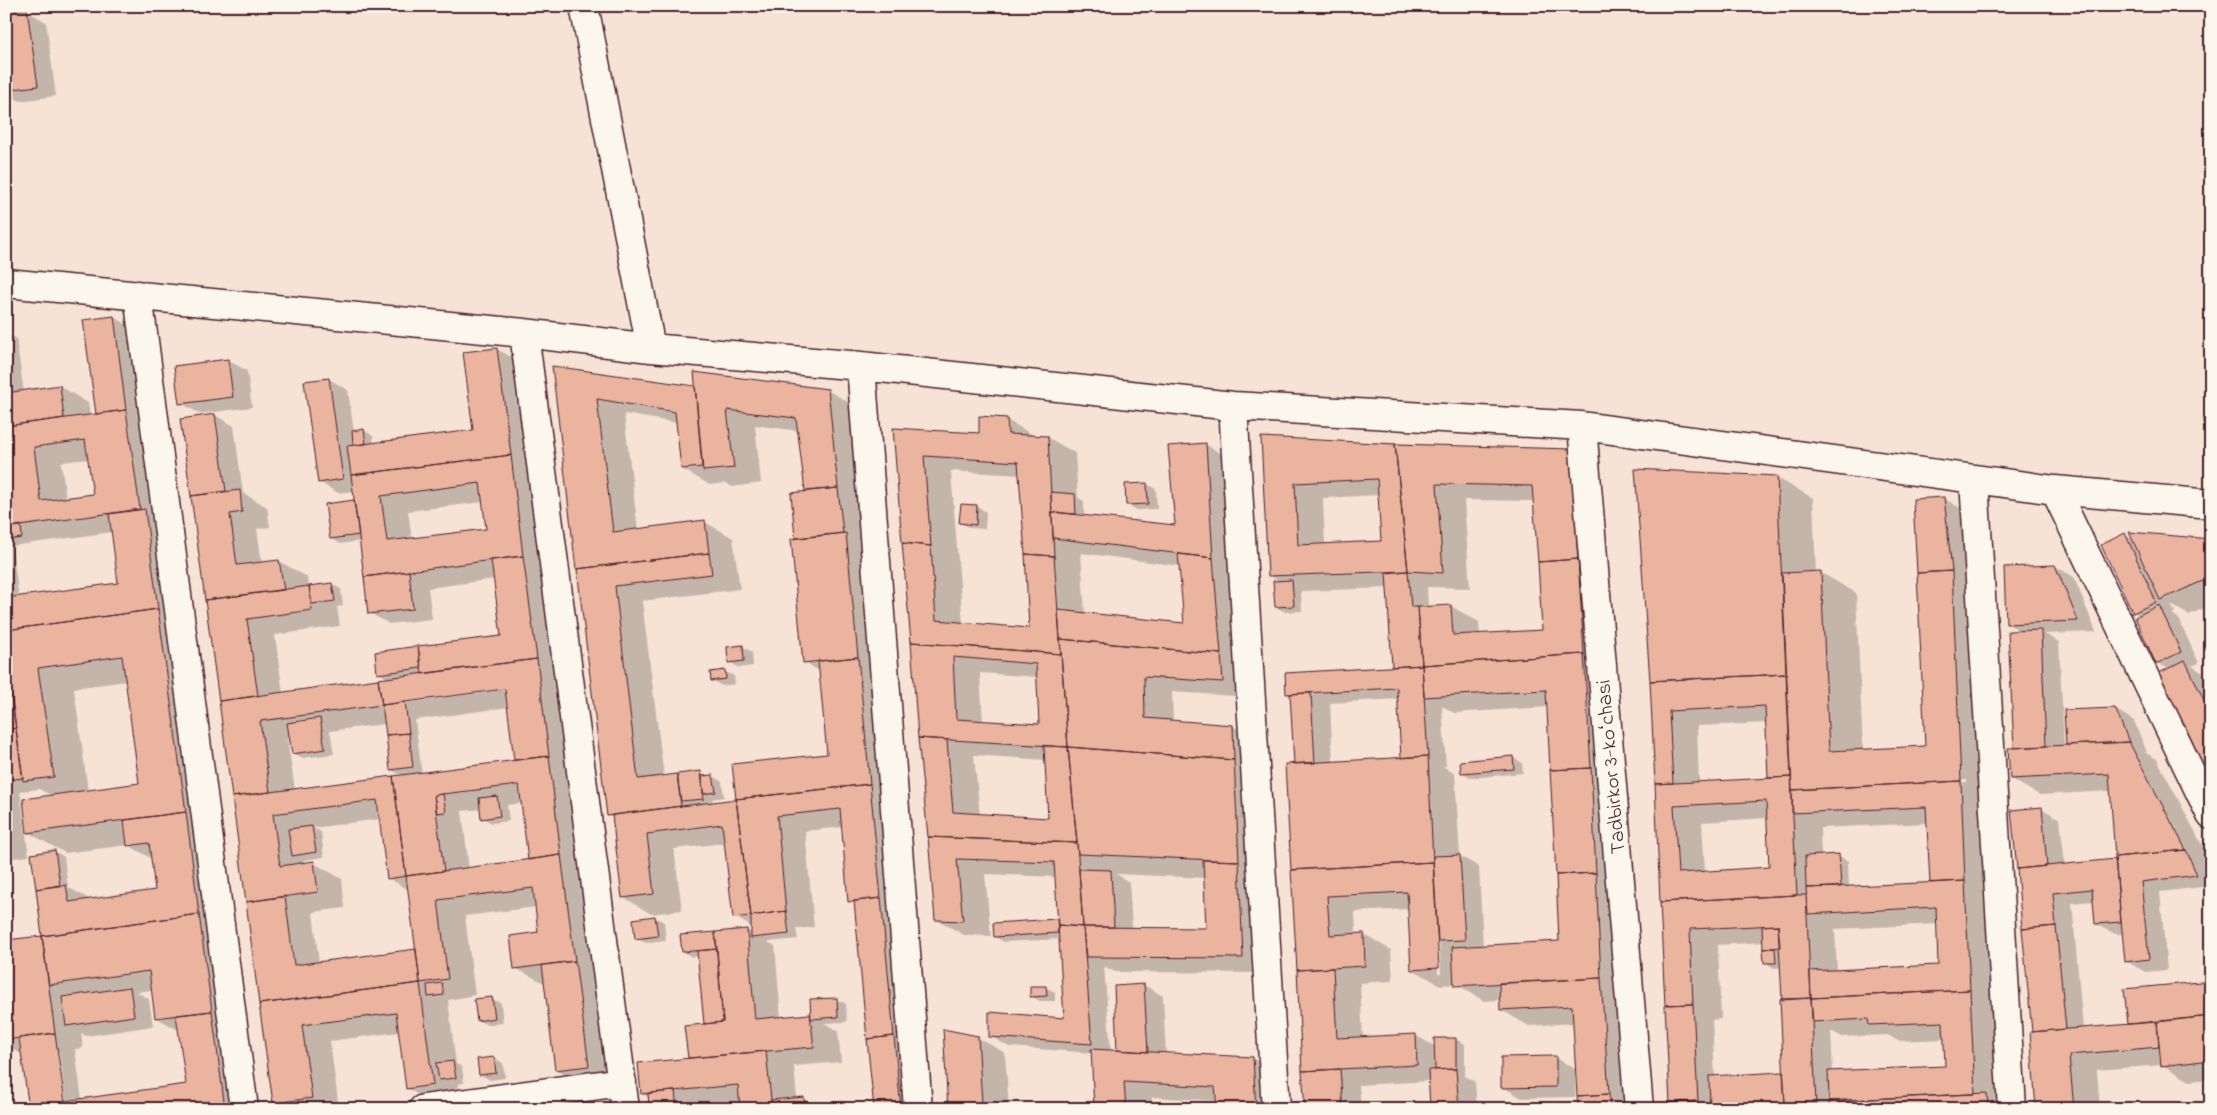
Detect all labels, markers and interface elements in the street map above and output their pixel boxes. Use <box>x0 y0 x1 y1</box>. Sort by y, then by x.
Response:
street label: Tadbirkor 3-koʻchasi <box>1589 678 1635 855</box>

